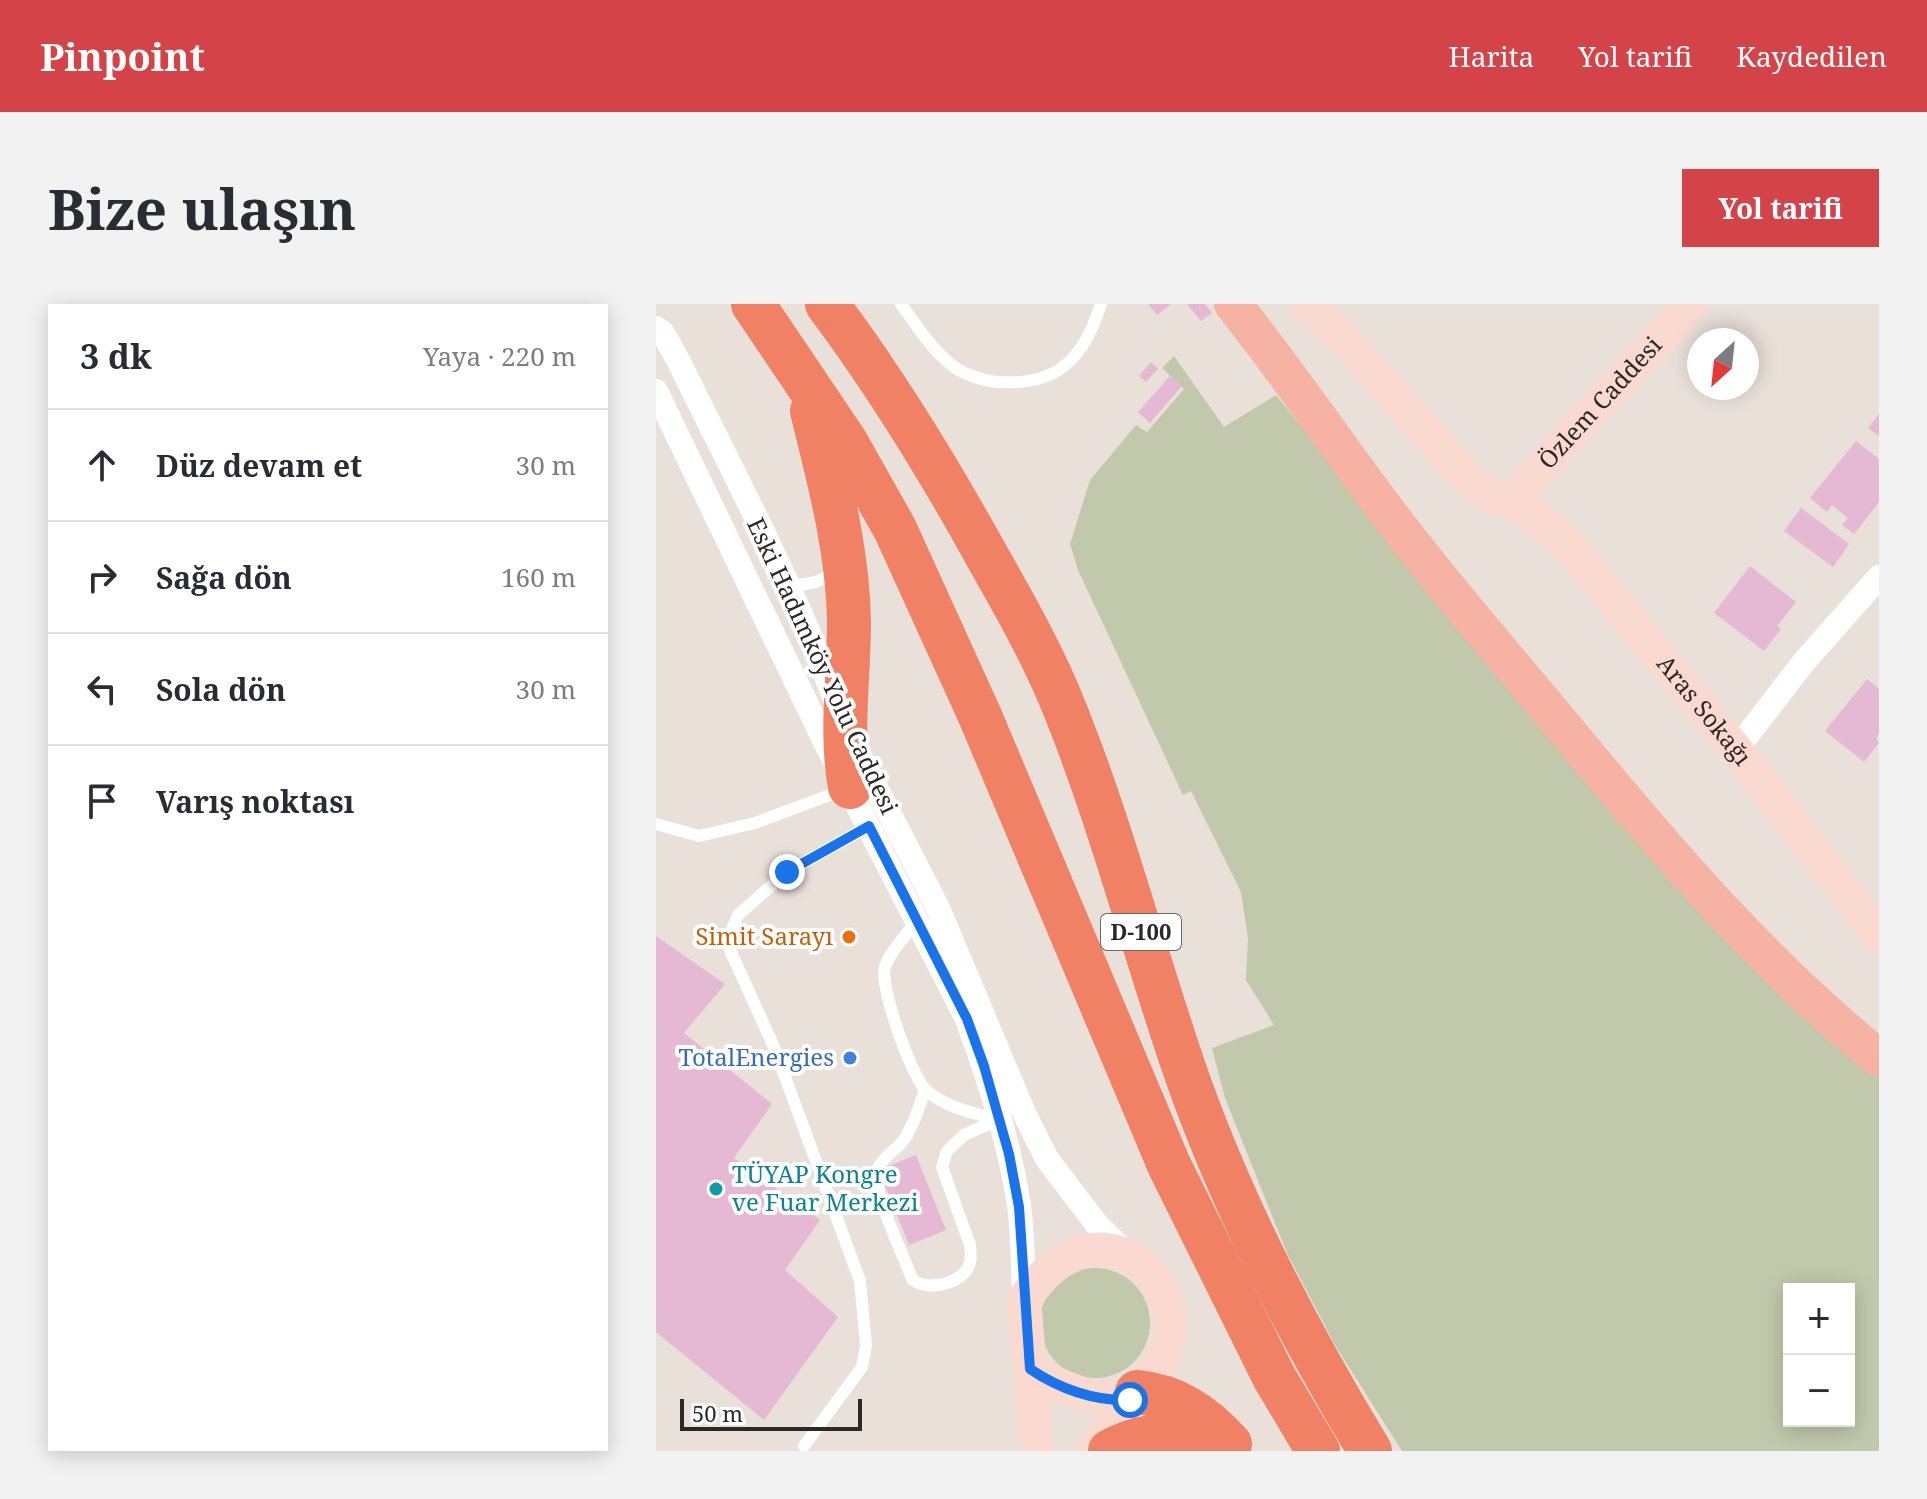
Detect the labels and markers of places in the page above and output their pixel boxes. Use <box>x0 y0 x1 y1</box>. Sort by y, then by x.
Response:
place label: Simit Sarayı <box>696 919 833 952</box>
marker: Simit Sarayı <box>840 928 858 946</box>
place label: TotalEnergies <box>678 1040 834 1073</box>
marker: TotalEnergies <box>841 1049 859 1067</box>
place label: TÜYAP Kongre ve Fuar Merkezi <box>732 1157 919 1218</box>
marker: TÜYAP Kongre ve Fuar Merkezi <box>707 1180 725 1198</box>

